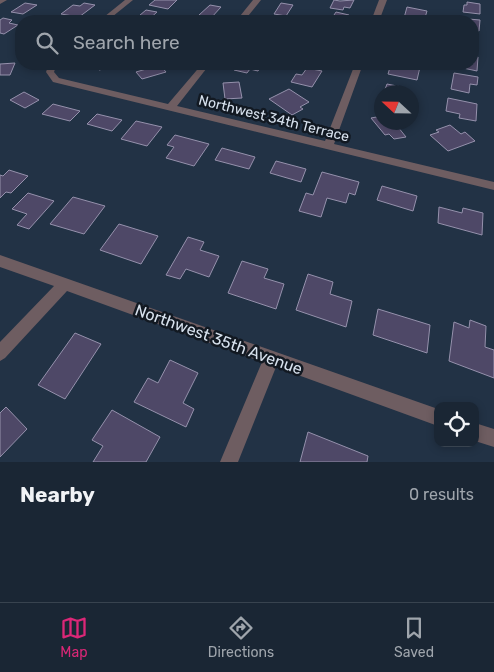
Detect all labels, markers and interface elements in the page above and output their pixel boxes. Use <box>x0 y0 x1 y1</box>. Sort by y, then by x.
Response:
search box <box>15 15 479 70</box>
icon: search <box>33 29 61 57</box>
text: Search here <box>73 31 180 54</box>
north arrow <box>374 85 419 130</box>
street label: Northwest 34th Terrace <box>197 92 351 145</box>
street label: Northwest 35th Avenue <box>132 300 305 379</box>
map controls <box>434 402 479 447</box>
button: locate <box>434 402 479 447</box>
text: Nearby <box>20 482 95 507</box>
text: 0 results <box>409 485 474 504</box>
tab: Map <box>60 614 88 661</box>
tab: Directions <box>208 614 274 661</box>
tab: Saved <box>394 614 434 661</box>

